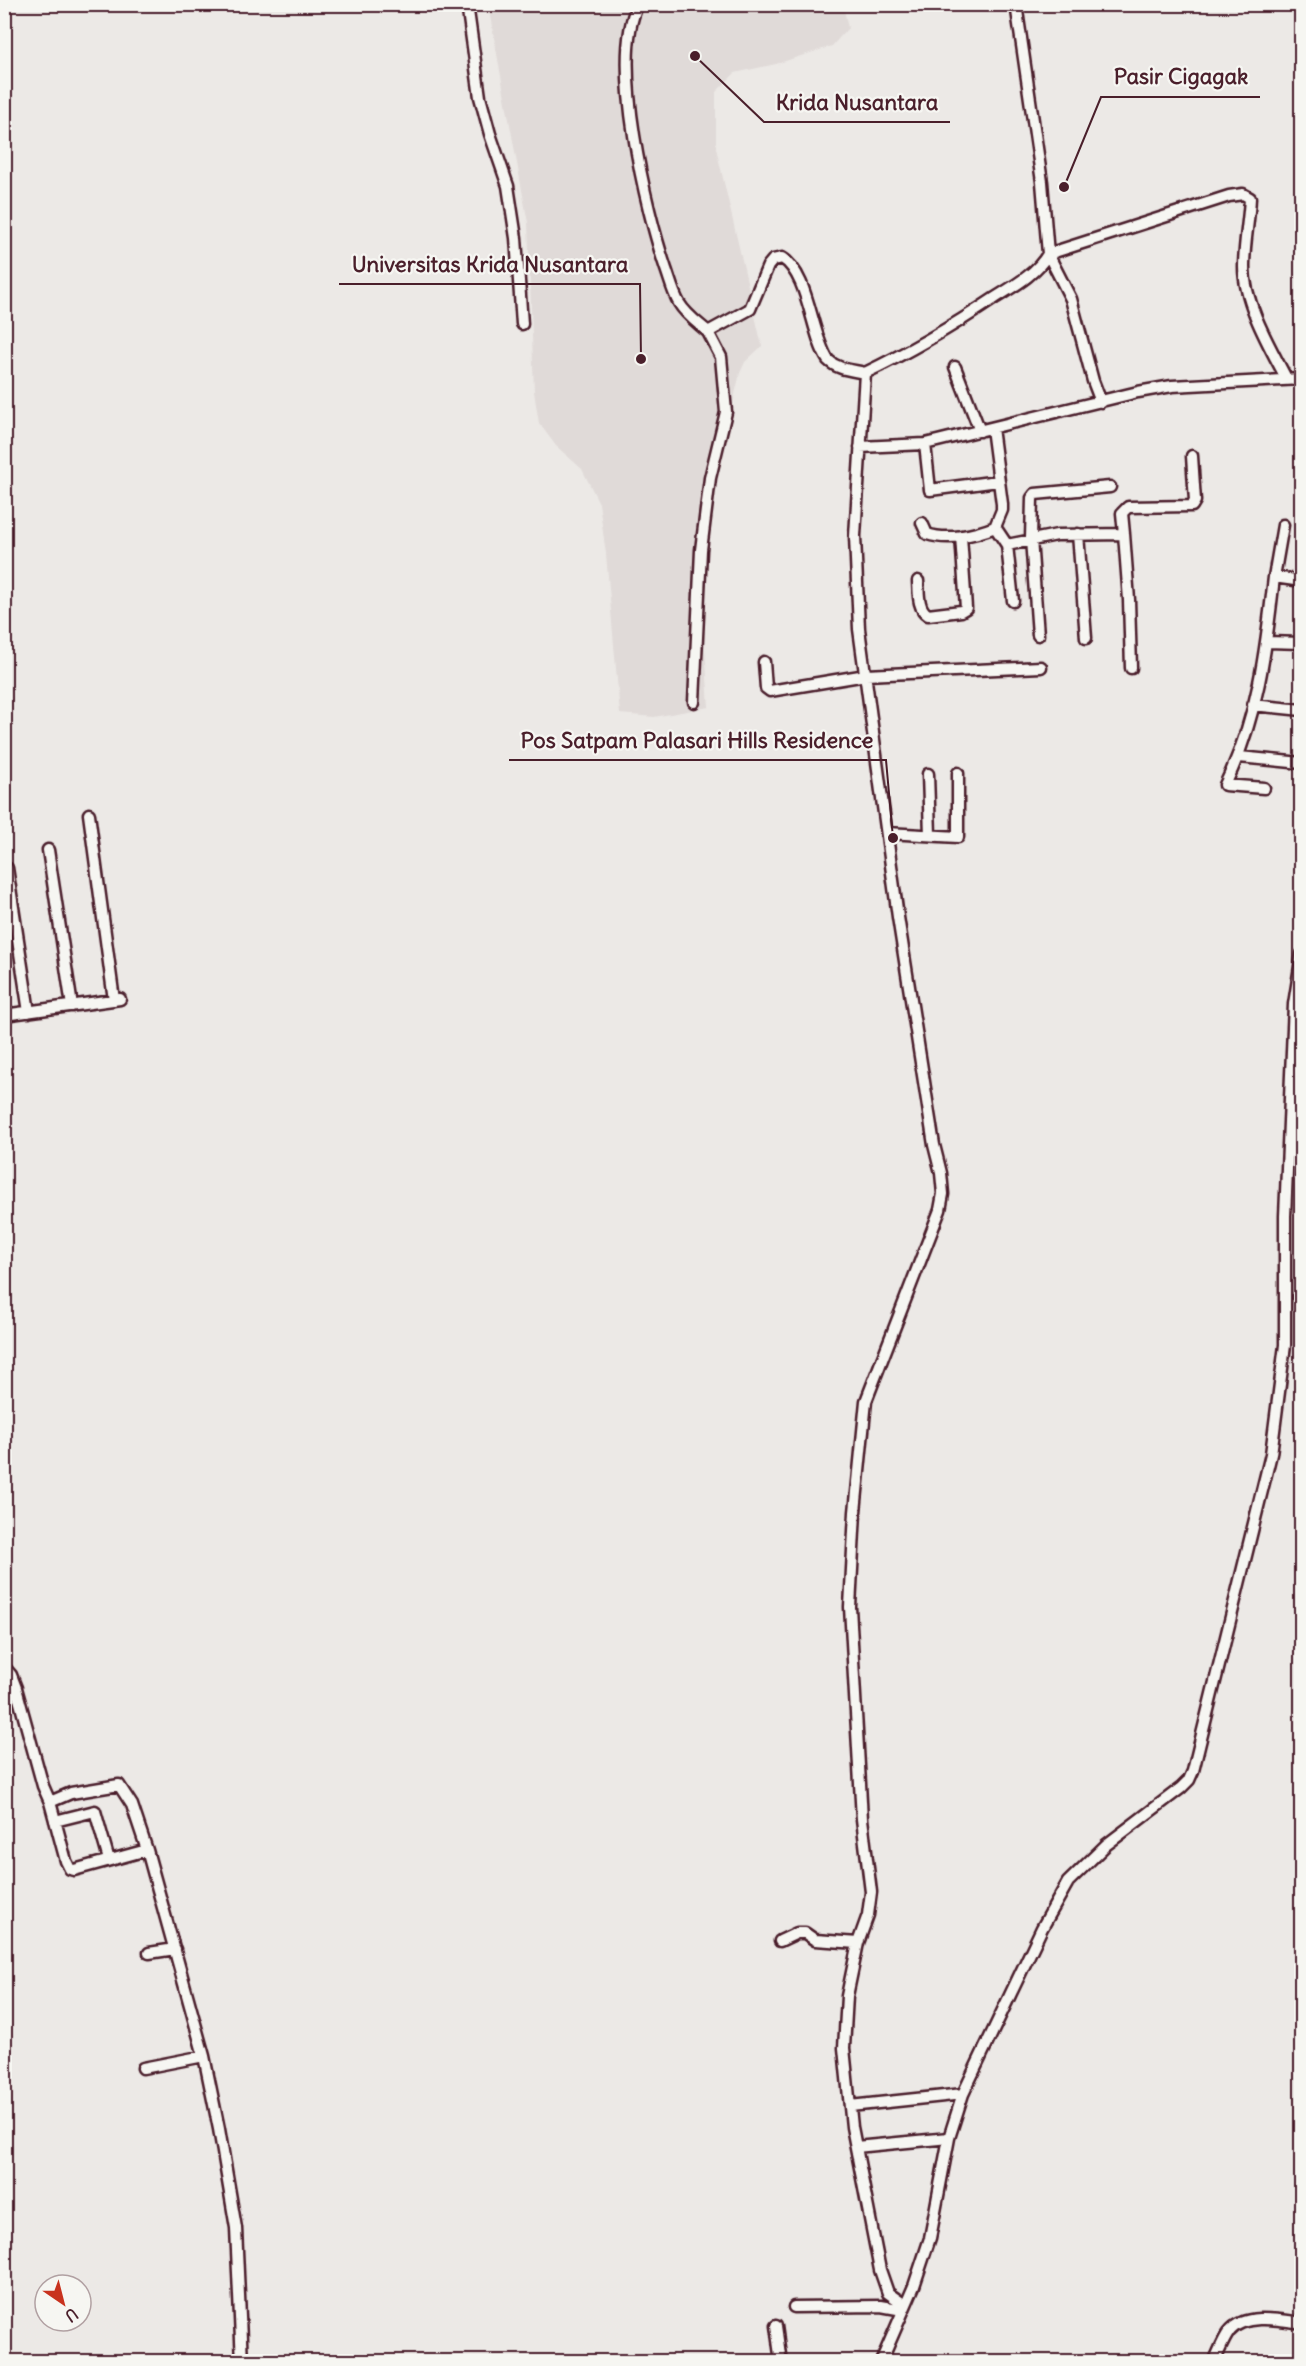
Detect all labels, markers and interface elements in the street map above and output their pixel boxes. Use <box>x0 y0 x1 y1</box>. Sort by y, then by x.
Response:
callout: Pasir Cigagak <box>1101 57 1260 97</box>
text: Pasir Cigagak <box>1114 62 1248 90</box>
callout: Krida Nusantara <box>764 82 950 122</box>
text: Krida Nusantara <box>776 88 939 116</box>
callout: Universitas Krida Nusantara <box>339 244 640 284</box>
text: Universitas Krida Nusantara <box>352 250 629 278</box>
callout: Pos Satpam Palasari Hills Residence <box>509 720 886 760</box>
text: Pos Satpam Palasari Hills Residence <box>521 726 874 754</box>
north arrow <box>33 2273 93 2333</box>
text: U <box>61 2304 82 2327</box>

